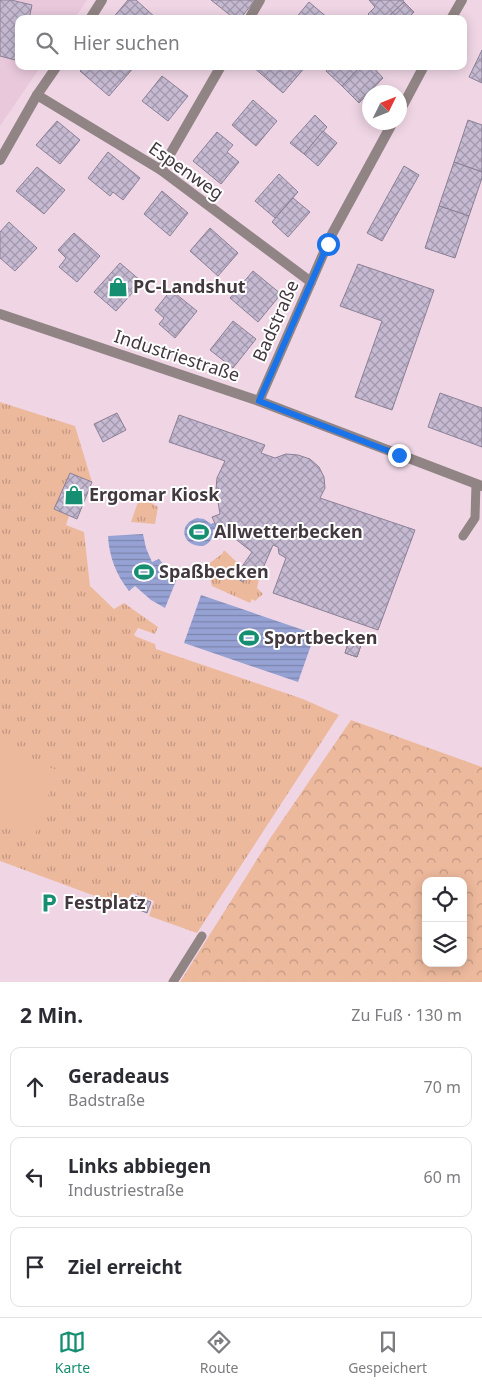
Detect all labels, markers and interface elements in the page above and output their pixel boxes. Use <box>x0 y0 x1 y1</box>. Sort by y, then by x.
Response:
search box <box>15 15 467 70</box>
icon: search <box>33 29 61 57</box>
text: Hier suchen <box>73 30 180 56</box>
north arrow <box>362 85 407 130</box>
street label: Espenweg <box>144 136 229 205</box>
route start <box>317 233 340 256</box>
place label: PC-Landshut <box>133 274 246 298</box>
shop icon: PC-Landshut <box>107 276 129 298</box>
street label: Badstraße <box>246 276 304 365</box>
street label: Industriestraße <box>112 323 243 387</box>
route end <box>388 444 411 467</box>
place label: Ergomar Kiosk <box>89 482 220 506</box>
shop icon: Ergomar Kiosk <box>63 484 85 506</box>
place label: Allwetterbecken <box>214 519 363 543</box>
sports icon: Allwetterbecken <box>188 521 210 543</box>
place label: Spaßbecken <box>159 559 269 583</box>
sports icon: Spaßbecken <box>133 561 155 583</box>
place label: Sportbecken <box>264 625 377 649</box>
sports icon: Sportbecken <box>238 627 260 649</box>
map controls <box>422 877 467 967</box>
button: locate <box>422 877 467 922</box>
place label: Festplatz <box>64 890 146 914</box>
parking icon: Festplatz <box>38 892 60 914</box>
button: layers <box>422 922 467 967</box>
text: 2 Min. <box>20 1001 83 1029</box>
text: Zu Fuß · 130 m <box>351 1004 462 1026</box>
text: Geradeaus <box>68 1063 169 1089</box>
icon: ahead <box>21 1073 49 1101</box>
text: 70 m <box>424 1076 461 1098</box>
text: Badstraße <box>68 1089 145 1111</box>
text: Links abbiegen <box>68 1153 211 1179</box>
icon: left <box>21 1163 49 1191</box>
text: 60 m <box>424 1166 461 1188</box>
text: Industriestraße <box>68 1179 184 1201</box>
icon: arrive <box>21 1253 49 1281</box>
text: Ziel erreicht <box>68 1254 182 1280</box>
tab: Karte <box>55 1328 90 1377</box>
tab: Route <box>200 1328 239 1377</box>
tab: Gespeichert <box>348 1328 427 1377</box>

